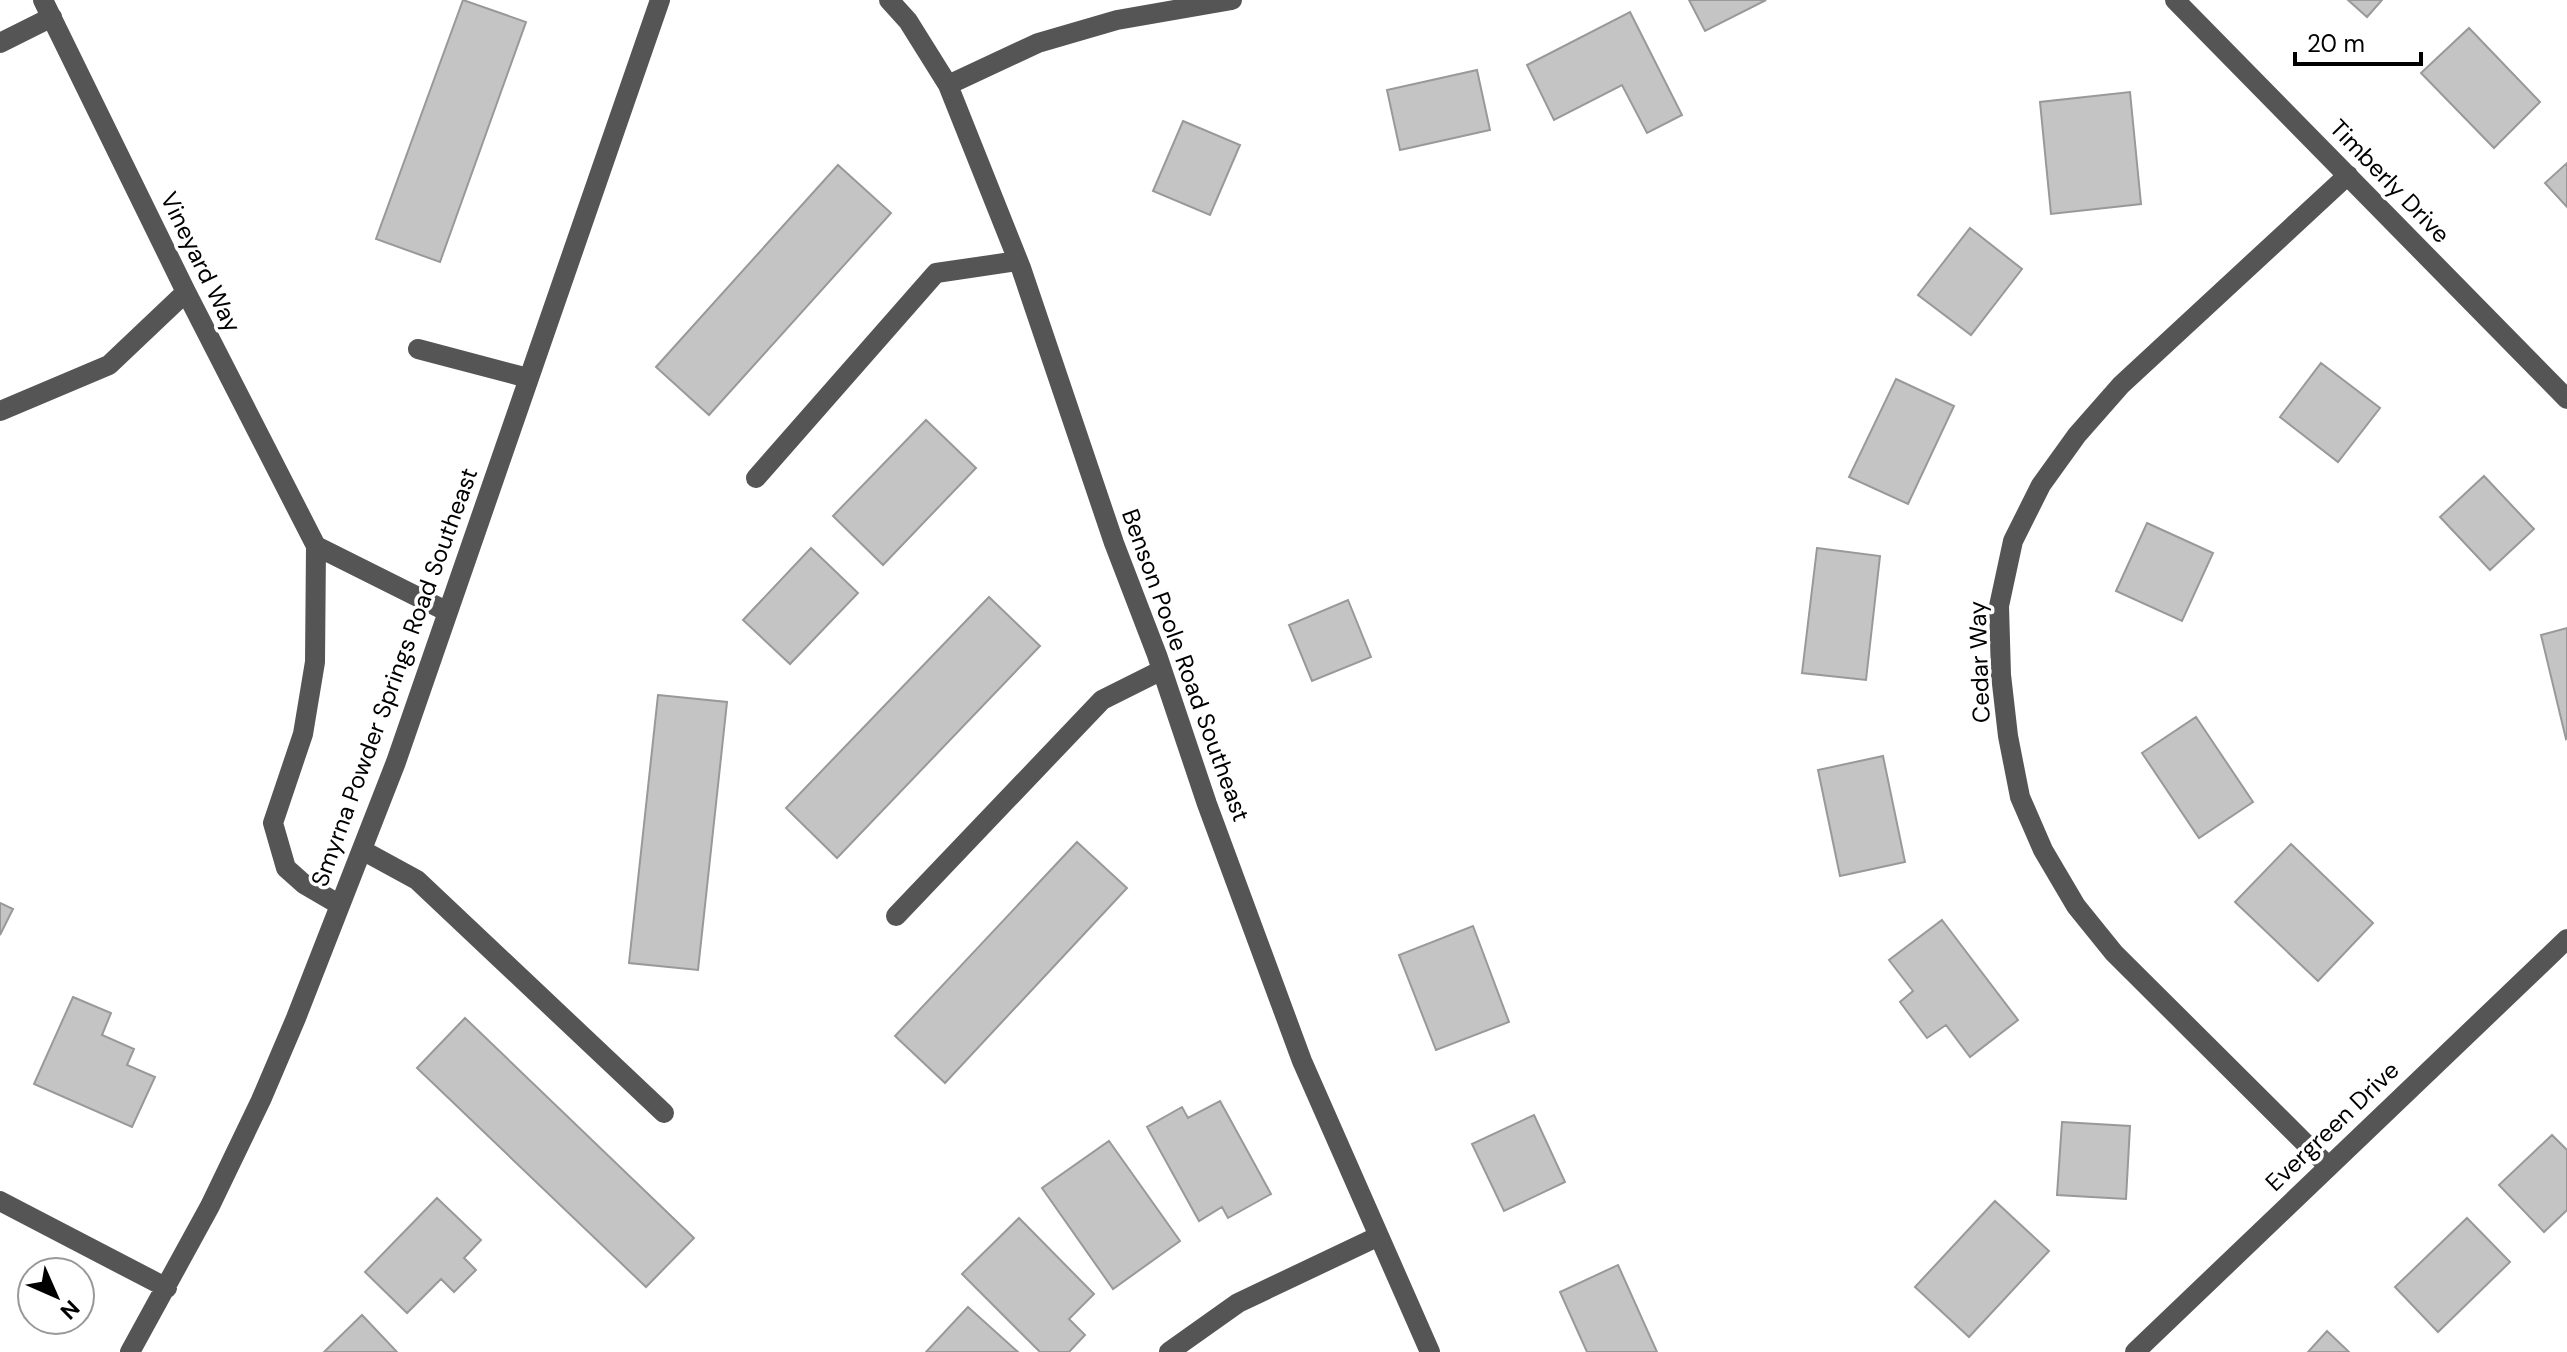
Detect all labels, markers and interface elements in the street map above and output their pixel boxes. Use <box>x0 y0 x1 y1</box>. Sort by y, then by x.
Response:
scale bar <box>2295 16 2421 66</box>
text: 20 m <box>2307 28 2365 59</box>
street label: Timberly Drive <box>2323 113 2457 249</box>
street label: Vineyard Way <box>154 187 248 337</box>
street label: Smyrna Powder Springs Road Southeast <box>304 463 484 891</box>
street label: Benson Poole Road Southeast <box>1115 504 1257 826</box>
street label: Cedar Way <box>1961 600 1997 724</box>
street label: Evergreen Drive <box>2259 1054 2405 1198</box>
north arrow <box>16 1256 96 1336</box>
text: N <box>54 1294 86 1326</box>

